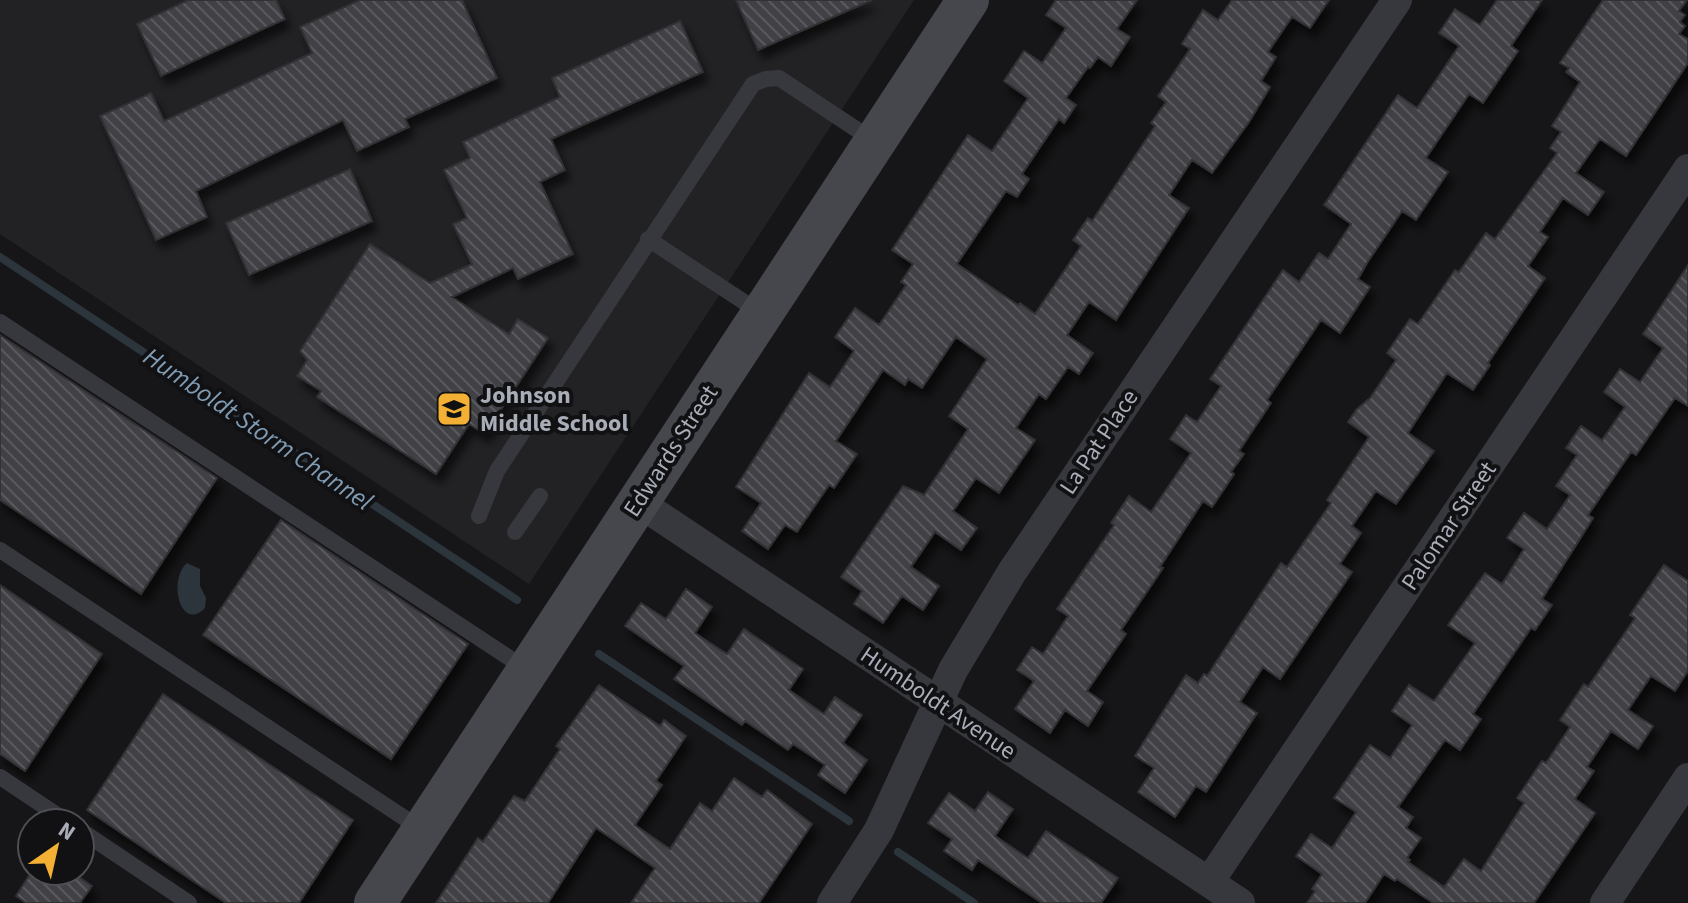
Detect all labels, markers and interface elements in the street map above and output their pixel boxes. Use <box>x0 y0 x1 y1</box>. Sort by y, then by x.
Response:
water label: Humboldt Storm Channel <box>136 338 380 520</box>
place label: Johnson Middle School <box>480 378 628 441</box>
street label: Edwards Street <box>615 378 727 524</box>
street label: La Pat Place <box>1051 382 1147 502</box>
school or university icon: Johnson Middle School <box>435 390 473 428</box>
street label: Palomar Street <box>1393 454 1505 598</box>
street label: Humboldt Avenue <box>853 638 1023 768</box>
north arrow <box>16 807 96 887</box>
text: N <box>52 814 82 849</box>

